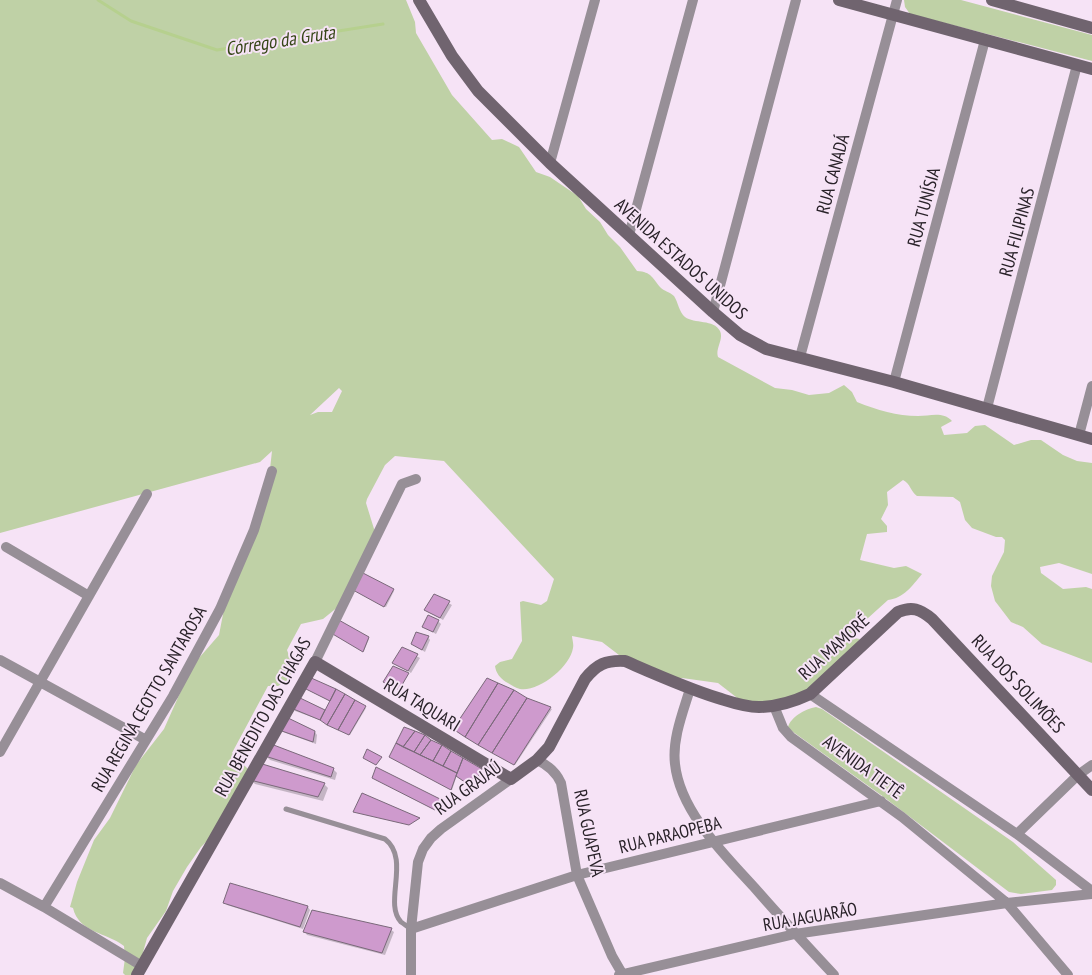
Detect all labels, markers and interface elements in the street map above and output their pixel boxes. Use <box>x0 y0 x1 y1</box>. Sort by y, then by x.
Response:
water label: Córrego da Gruta <box>224 19 338 60</box>
street label: RUA CANADÁ <box>811 131 854 216</box>
street label: RUA TUNÍSIA <box>902 164 945 249</box>
street label: RUA FILIPINAS <box>994 185 1040 279</box>
street label: AVENIDA ESTADOS UNIDOS <box>610 193 753 324</box>
street label: RUA REGINA CEOTTO SANTAROSA <box>86 601 212 796</box>
street label: RUA MAMORÉ <box>793 609 874 684</box>
street label: RUA DOS SOLIMÕES <box>967 630 1070 738</box>
street label: RUA BENEDITO DAS CHAGAS <box>209 633 316 800</box>
street label: RUA TAQUARI <box>380 673 465 736</box>
street label: AVENIDA TIETÊ <box>819 730 908 803</box>
street label: RUA GRAJAÚ <box>430 755 506 820</box>
street label: RUA GUAPEVA <box>569 787 610 879</box>
street label: RUA PARAOPEBA <box>616 811 724 858</box>
street label: RUA JAGUARÃO <box>761 897 859 936</box>

